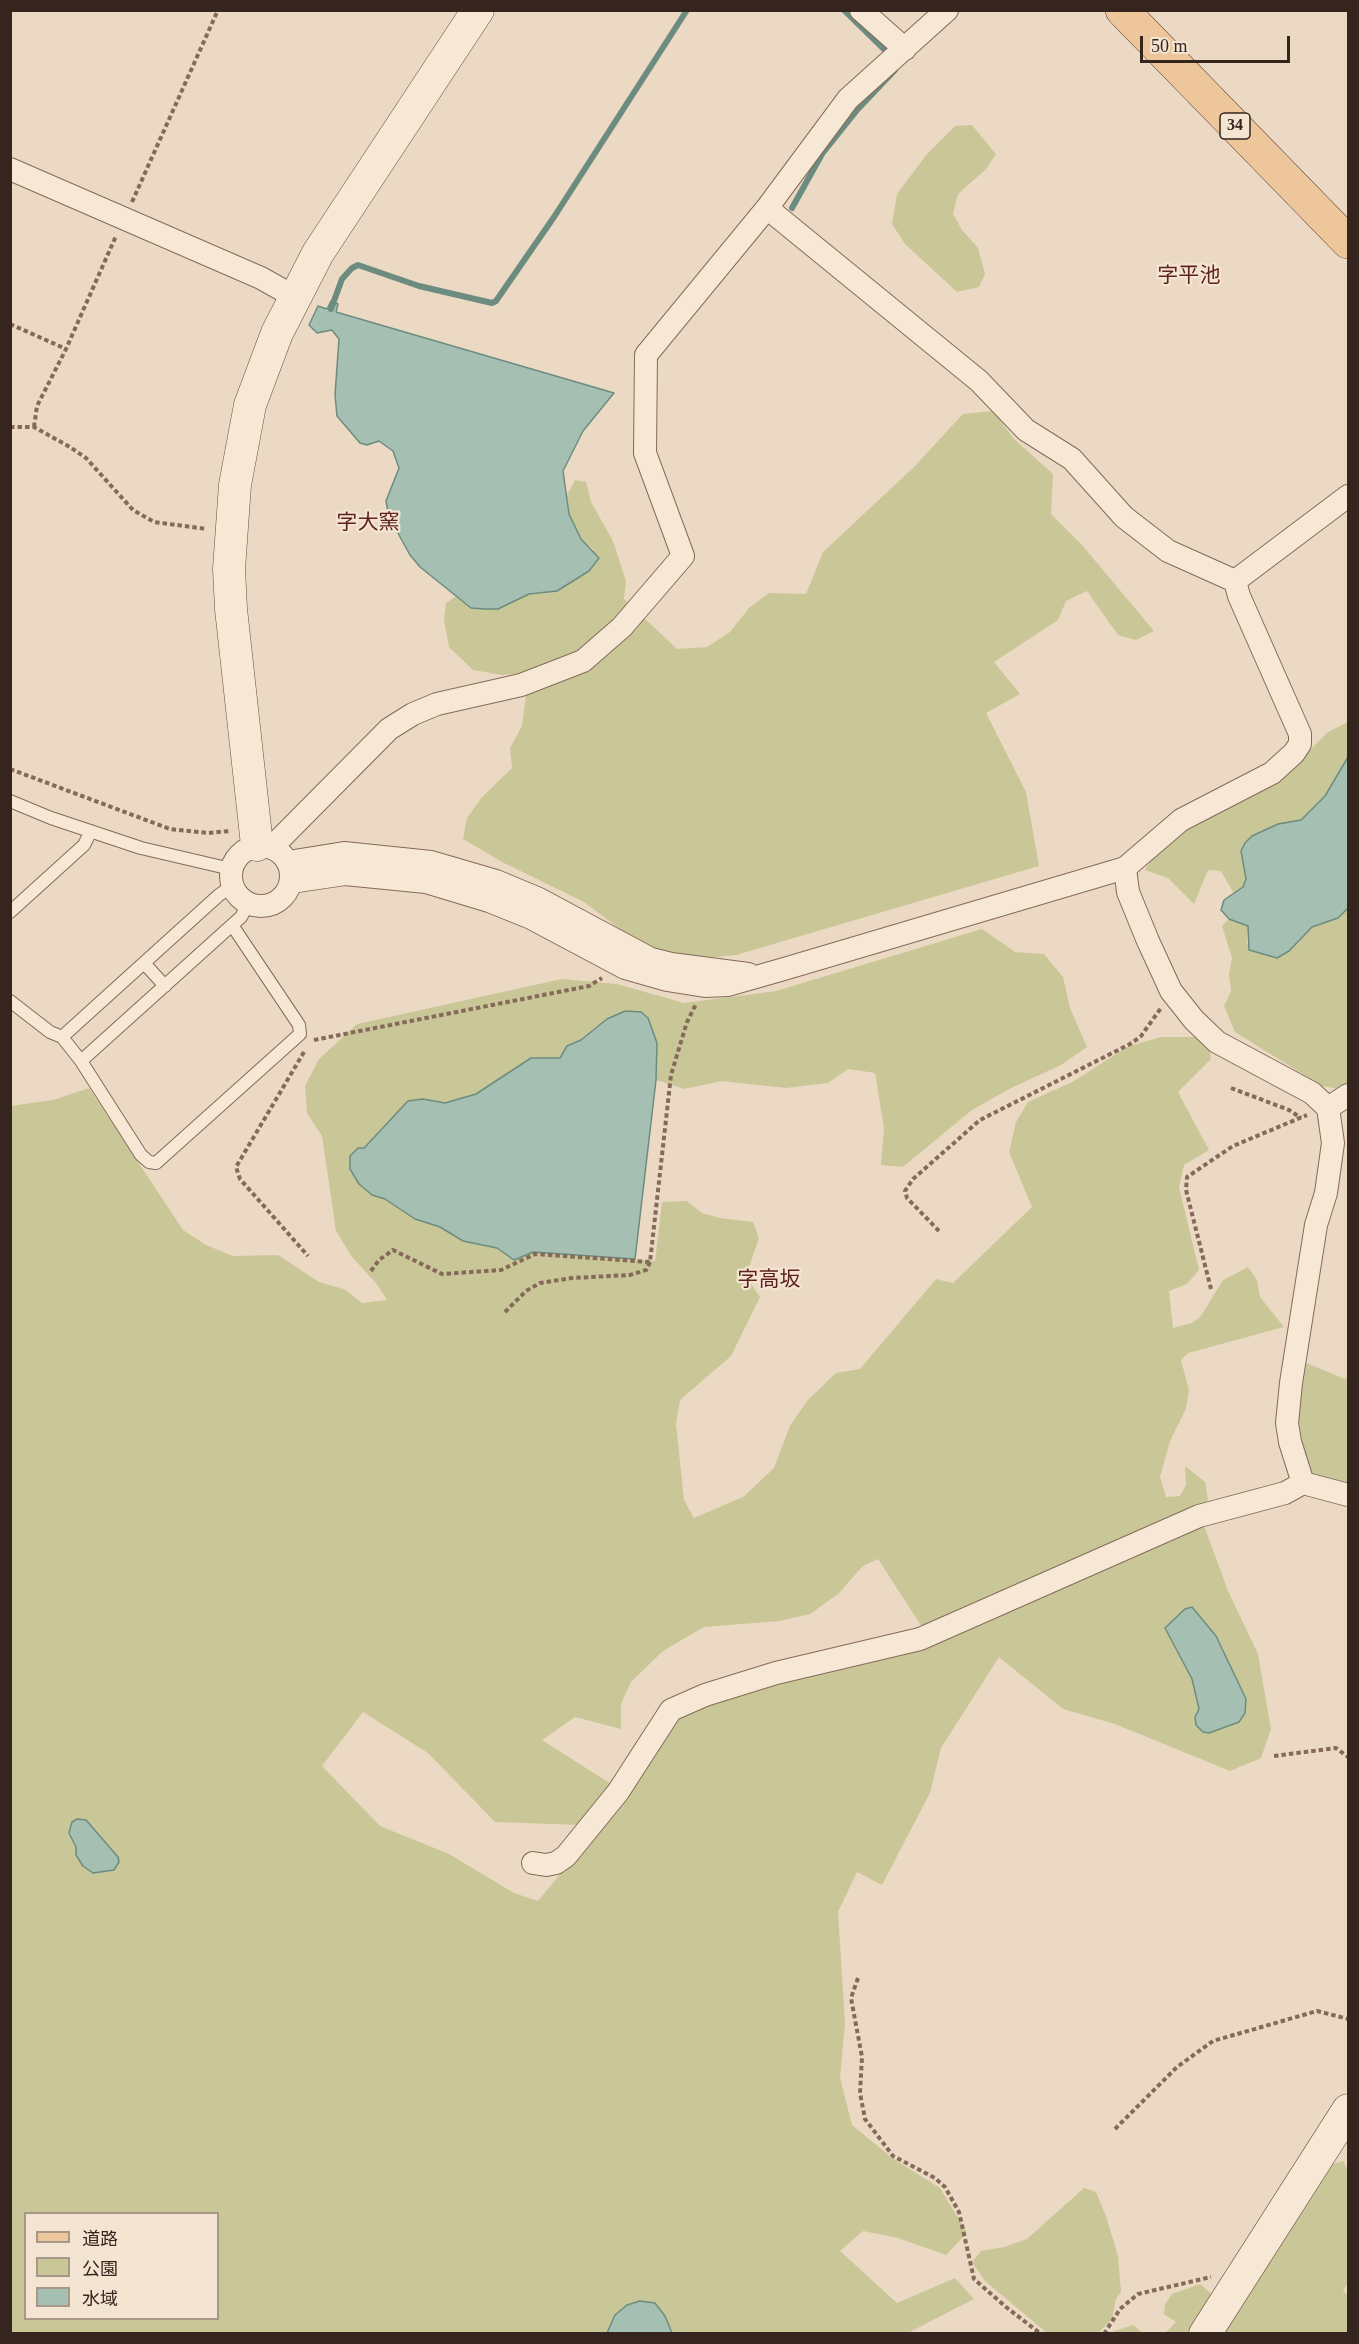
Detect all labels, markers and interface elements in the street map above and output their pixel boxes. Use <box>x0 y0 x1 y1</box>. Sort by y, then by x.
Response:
scale bar <box>1143 24 1293 62</box>
text: 50 m <box>1151 36 1188 56</box>
road number: 34 <box>1220 113 1250 139</box>
district label: 字平池 <box>1158 263 1220 289</box>
district label: 字大窯 <box>337 510 399 536</box>
district label: 字高坂 <box>738 1267 800 1293</box>
legend <box>24 2212 219 2320</box>
text: 道路 <box>82 2229 118 2249</box>
text: 公園 <box>82 2259 118 2279</box>
text: 水域 <box>82 2289 118 2309</box>

